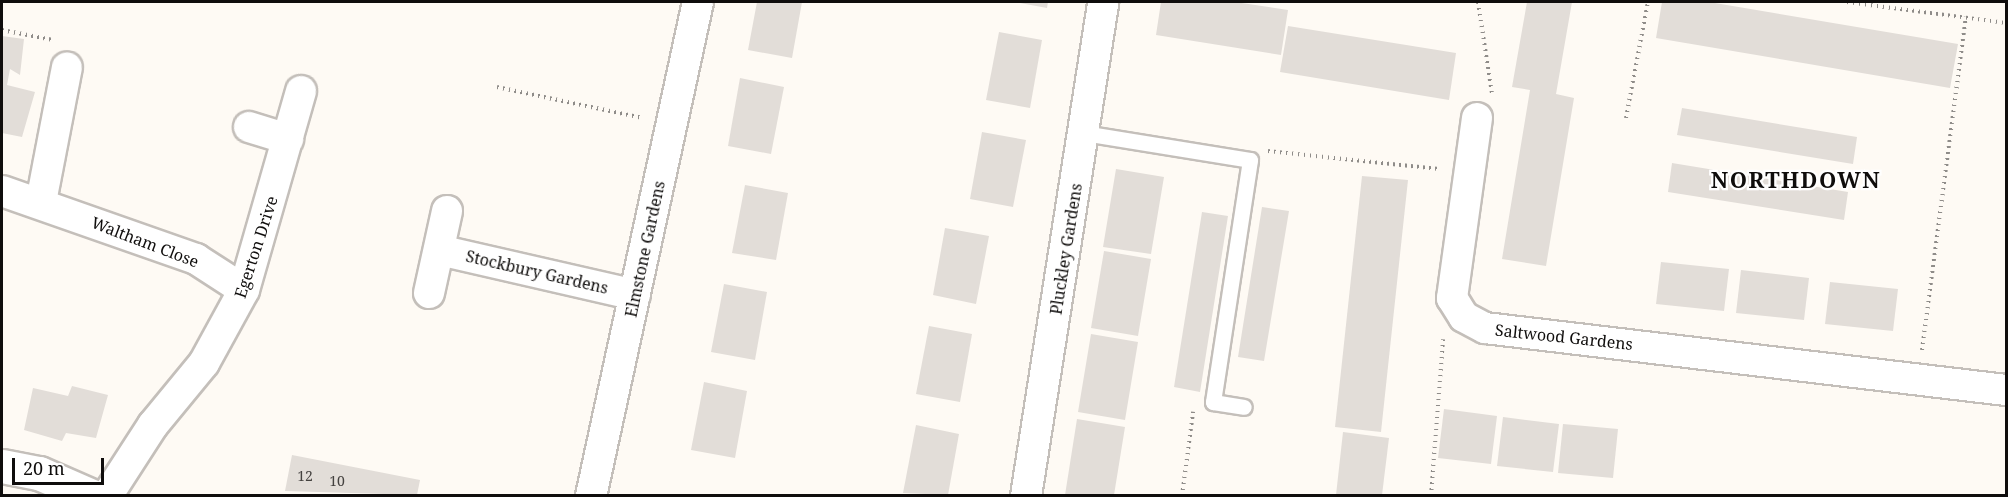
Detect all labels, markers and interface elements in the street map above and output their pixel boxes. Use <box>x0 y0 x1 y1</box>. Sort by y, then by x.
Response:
district label: NORTHDOWN <box>1711 167 1881 193</box>
street label: Elmstone Gardens <box>621 179 669 319</box>
street label: Pluckley Gardens <box>1046 182 1086 316</box>
street label: Egerton Drive <box>230 194 282 300</box>
street label: Waltham Close <box>89 213 201 271</box>
street label: Stockbury Gardens <box>464 246 610 298</box>
street label: Saltwood Gardens <box>1494 320 1634 354</box>
scale bar <box>15 446 106 484</box>
text: 20 m <box>23 456 65 480</box>
house number: 12 <box>297 468 313 484</box>
house number: 10 <box>329 473 345 489</box>

